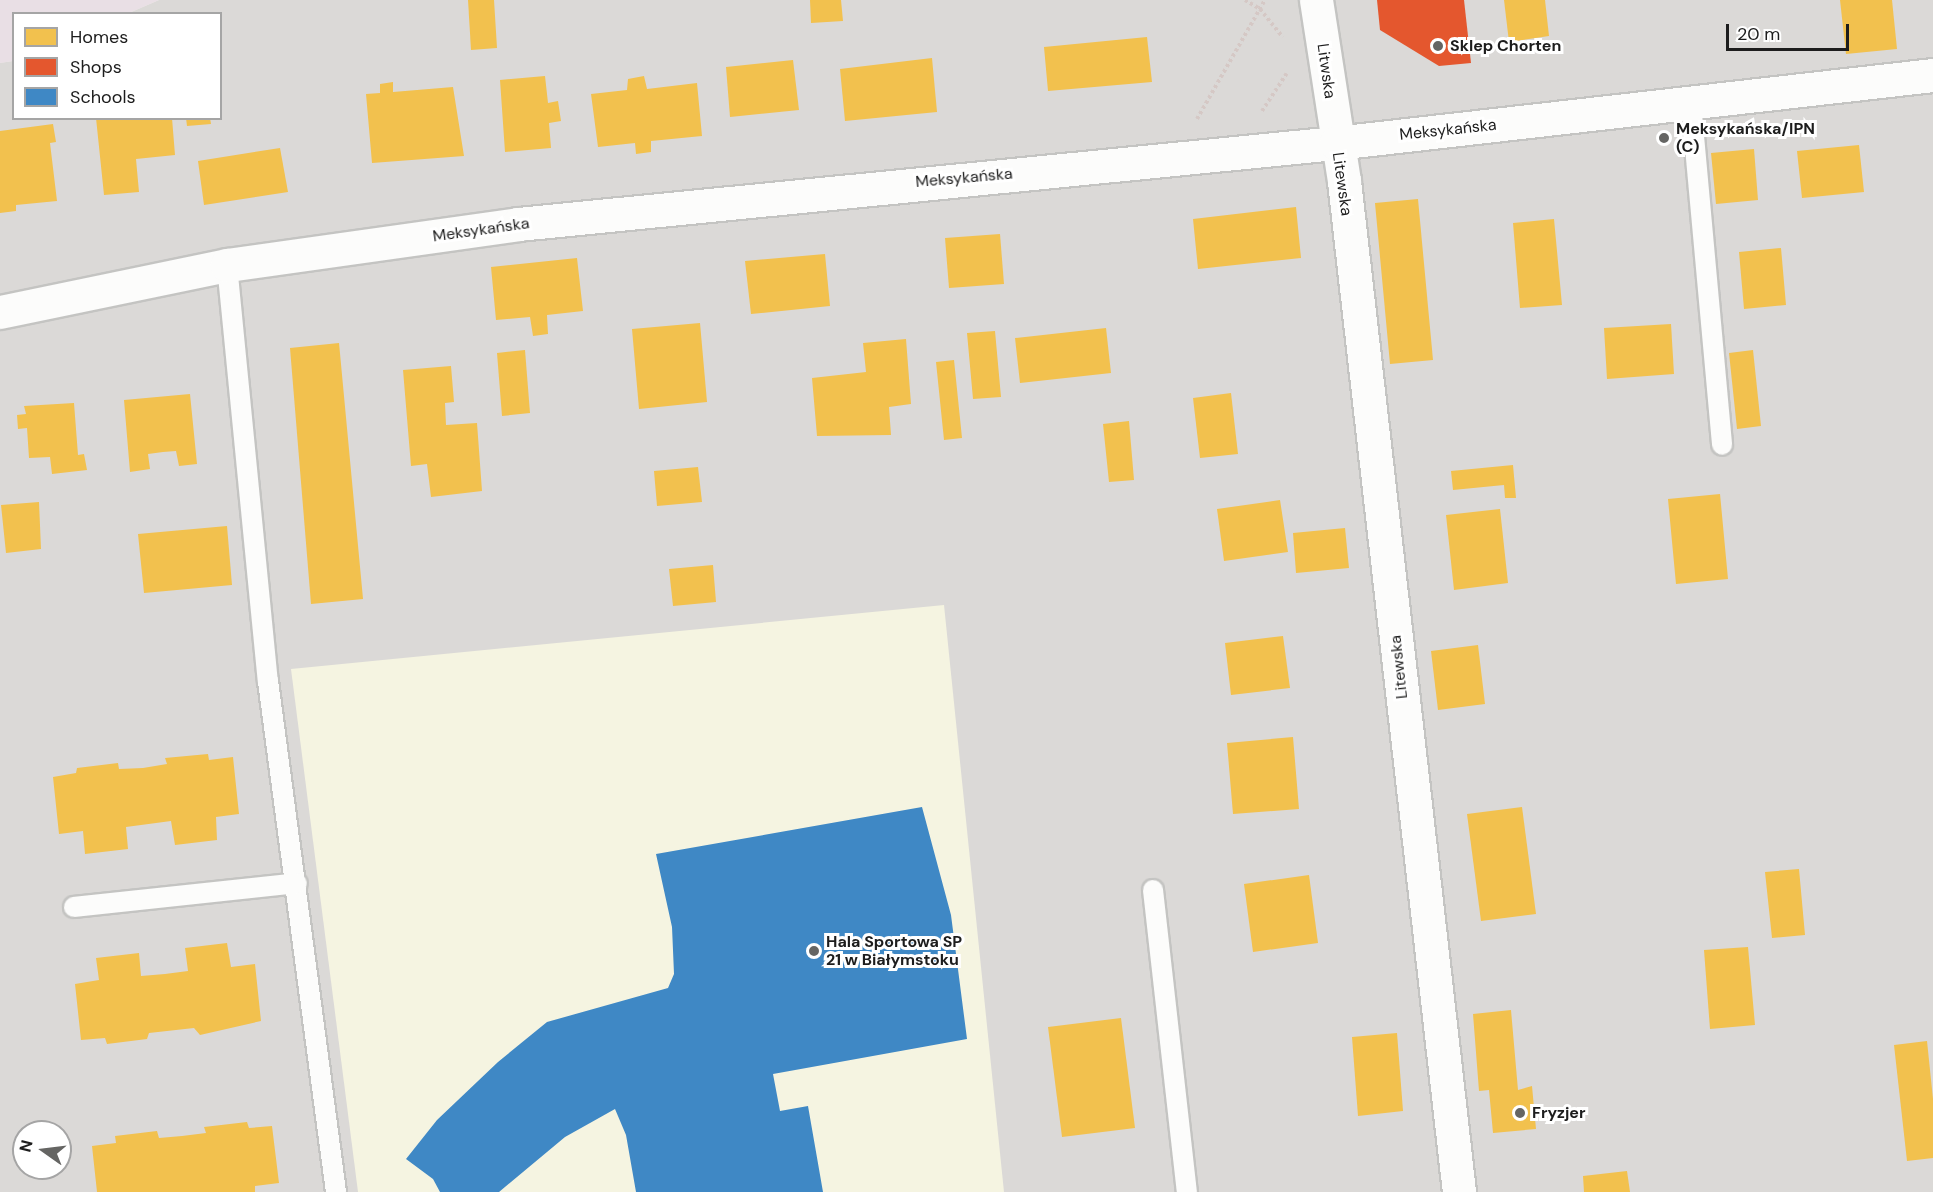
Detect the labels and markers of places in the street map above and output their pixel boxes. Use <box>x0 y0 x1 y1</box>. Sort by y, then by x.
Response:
place label: Sklep Chorten <box>1450 36 1561 56</box>
marker: Sklep Chorten <box>1431 39 1445 53</box>
place label: Meksykańska/IPN (C) <box>1676 119 1815 157</box>
marker: Meksykańska/IPN (C) <box>1657 131 1671 145</box>
place label: Hala Sportowa SP 21 w Białymstoku <box>826 932 962 970</box>
marker: Hala Sportowa SP 21 w Białymstoku <box>807 944 821 958</box>
place label: Fryzjer <box>1532 1103 1586 1123</box>
marker: Fryzjer <box>1513 1106 1527 1120</box>

